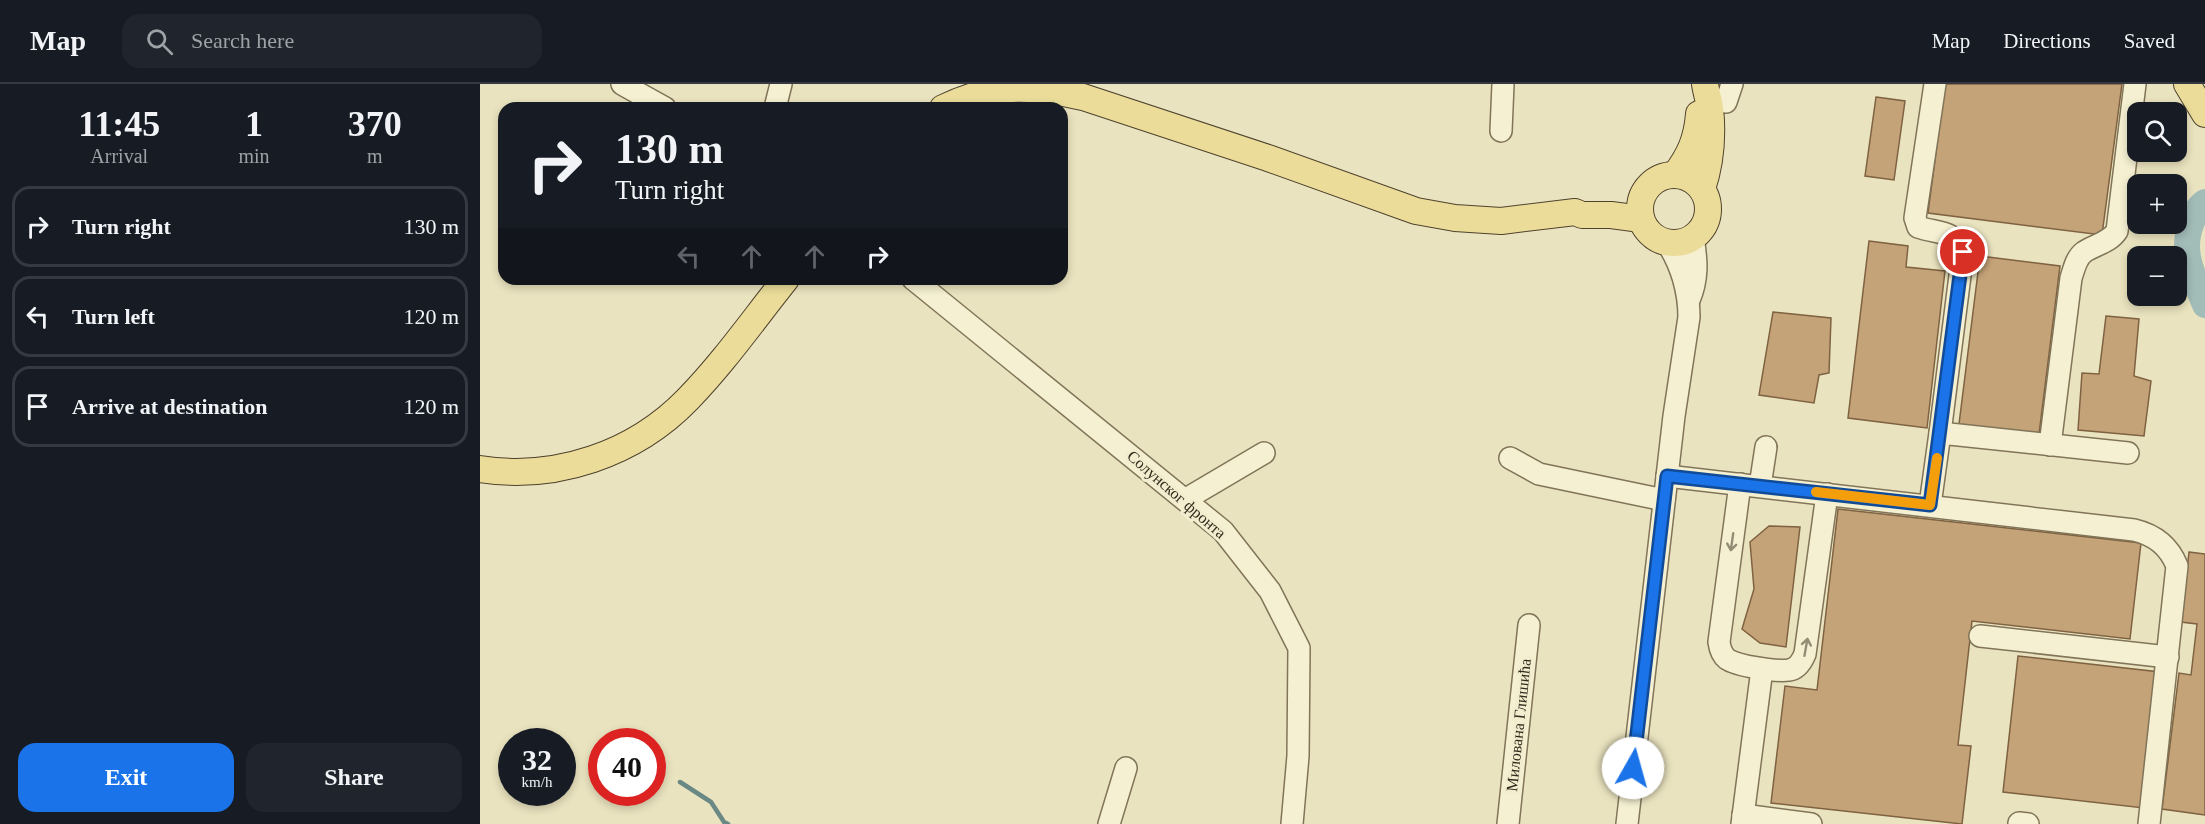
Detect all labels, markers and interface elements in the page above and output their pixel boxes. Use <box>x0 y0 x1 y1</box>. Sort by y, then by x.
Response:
search box <box>122 14 542 68</box>
text: Map <box>30 25 86 56</box>
icon: search <box>143 25 176 58</box>
text: Search here <box>191 28 294 53</box>
text: Map <box>1932 29 1970 53</box>
text: Directions <box>2003 29 2091 53</box>
text: Saved <box>2124 29 2175 53</box>
map controls <box>2127 102 2187 306</box>
button: search <box>2127 102 2187 162</box>
text: 11:45 <box>78 104 160 144</box>
text: 1 <box>245 104 263 144</box>
text: 370 <box>348 104 402 144</box>
icon: right <box>516 126 594 204</box>
text: 130 m <box>615 126 724 172</box>
text: Arrival <box>90 145 148 167</box>
text: min <box>238 145 270 167</box>
text: m <box>367 145 383 167</box>
button: + <box>2127 174 2187 234</box>
text: Turn right <box>615 175 724 205</box>
icon: right <box>21 210 54 243</box>
text: Turn right <box>72 214 171 239</box>
text: 130 m <box>403 214 459 239</box>
pin <box>1937 226 1988 277</box>
icon: arrive <box>1946 235 1979 268</box>
icon: left <box>672 240 705 273</box>
icon: ahead <box>735 240 768 273</box>
icon: ahead <box>798 240 831 273</box>
icon: right <box>861 240 894 273</box>
button: − <box>2127 246 2187 306</box>
icon: left <box>21 300 54 333</box>
text: Turn left <box>72 304 155 329</box>
text: 120 m <box>403 304 459 329</box>
icon: arrive <box>21 390 54 423</box>
text: Arrive at destination <box>72 394 268 419</box>
text: 120 m <box>403 394 459 419</box>
street label: Солунског фронта <box>1123 447 1229 543</box>
one-way arrow <box>1726 532 1737 551</box>
one-way arrow <box>1801 637 1812 657</box>
street label: Милована Глишића <box>1503 658 1534 792</box>
speed limit sign: 40 <box>588 728 666 806</box>
position arrow <box>1601 736 1665 800</box>
button: Exit <box>18 743 234 812</box>
button: Share <box>246 743 462 812</box>
text: 32 <box>522 743 552 776</box>
text: km/h <box>522 774 552 790</box>

